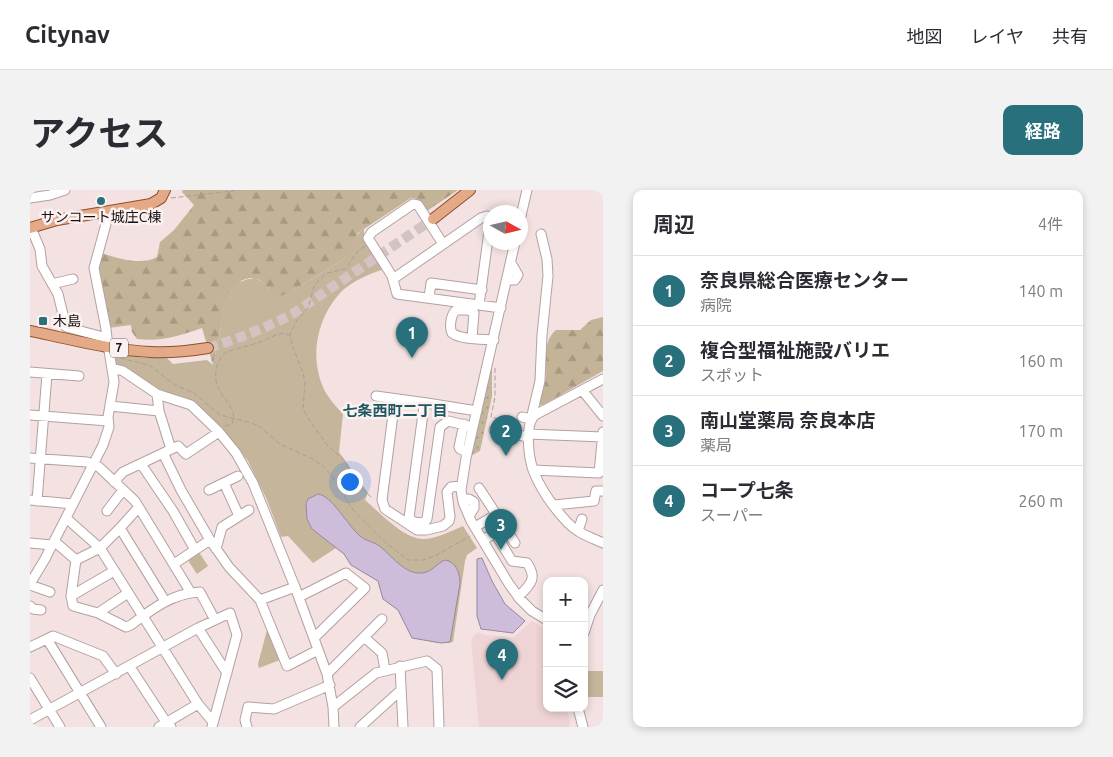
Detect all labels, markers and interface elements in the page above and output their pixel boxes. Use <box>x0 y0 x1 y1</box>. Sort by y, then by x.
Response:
text: Citynav <box>25 21 110 48</box>
text: 地図 <box>907 26 943 46</box>
text: レイヤ <box>971 26 1024 46</box>
text: 共有 <box>1052 26 1088 46</box>
button: 経路 <box>1003 105 1083 155</box>
text: アクセス <box>30 113 168 153</box>
marker: サンコート城庄C棟 <box>95 195 107 207</box>
north arrow <box>483 205 528 250</box>
place label: サンコート城庄C棟 <box>41 209 161 225</box>
text: 周辺 <box>653 212 695 236</box>
text: 4件 <box>1038 215 1063 233</box>
text: 奈良県総合医療センター <box>700 269 909 291</box>
text: 1 <box>664 282 674 300</box>
text: 140 m <box>1018 282 1063 300</box>
text: 病院 <box>700 296 732 314</box>
place label: 木島 <box>53 313 81 329</box>
marker: 木島 <box>37 315 49 327</box>
pin: 1 <box>396 317 428 358</box>
road number: 7 <box>110 338 128 358</box>
text: 複合型福祉施設バリエ <box>700 339 890 361</box>
text: 2 <box>664 352 674 370</box>
text: 160 m <box>1018 352 1063 370</box>
text: スポット <box>700 366 764 384</box>
district label: 七条西町二丁目 <box>342 402 448 419</box>
text: 南山堂薬局 奈良本店 <box>700 409 876 431</box>
pin: 2 <box>490 415 522 456</box>
text: 3 <box>664 422 674 440</box>
text: 170 m <box>1018 422 1063 440</box>
text: 薬局 <box>700 436 732 454</box>
your location <box>337 469 363 495</box>
text: コープ七条 <box>700 479 794 501</box>
text: 4 <box>664 492 674 510</box>
text: 260 m <box>1018 492 1063 510</box>
text: スーパー <box>700 506 764 524</box>
pin: 3 <box>485 509 517 550</box>
map controls <box>543 577 588 712</box>
button: + <box>543 577 588 622</box>
button: − <box>543 622 588 667</box>
pin: 4 <box>486 639 518 680</box>
button: layers <box>543 667 588 712</box>

